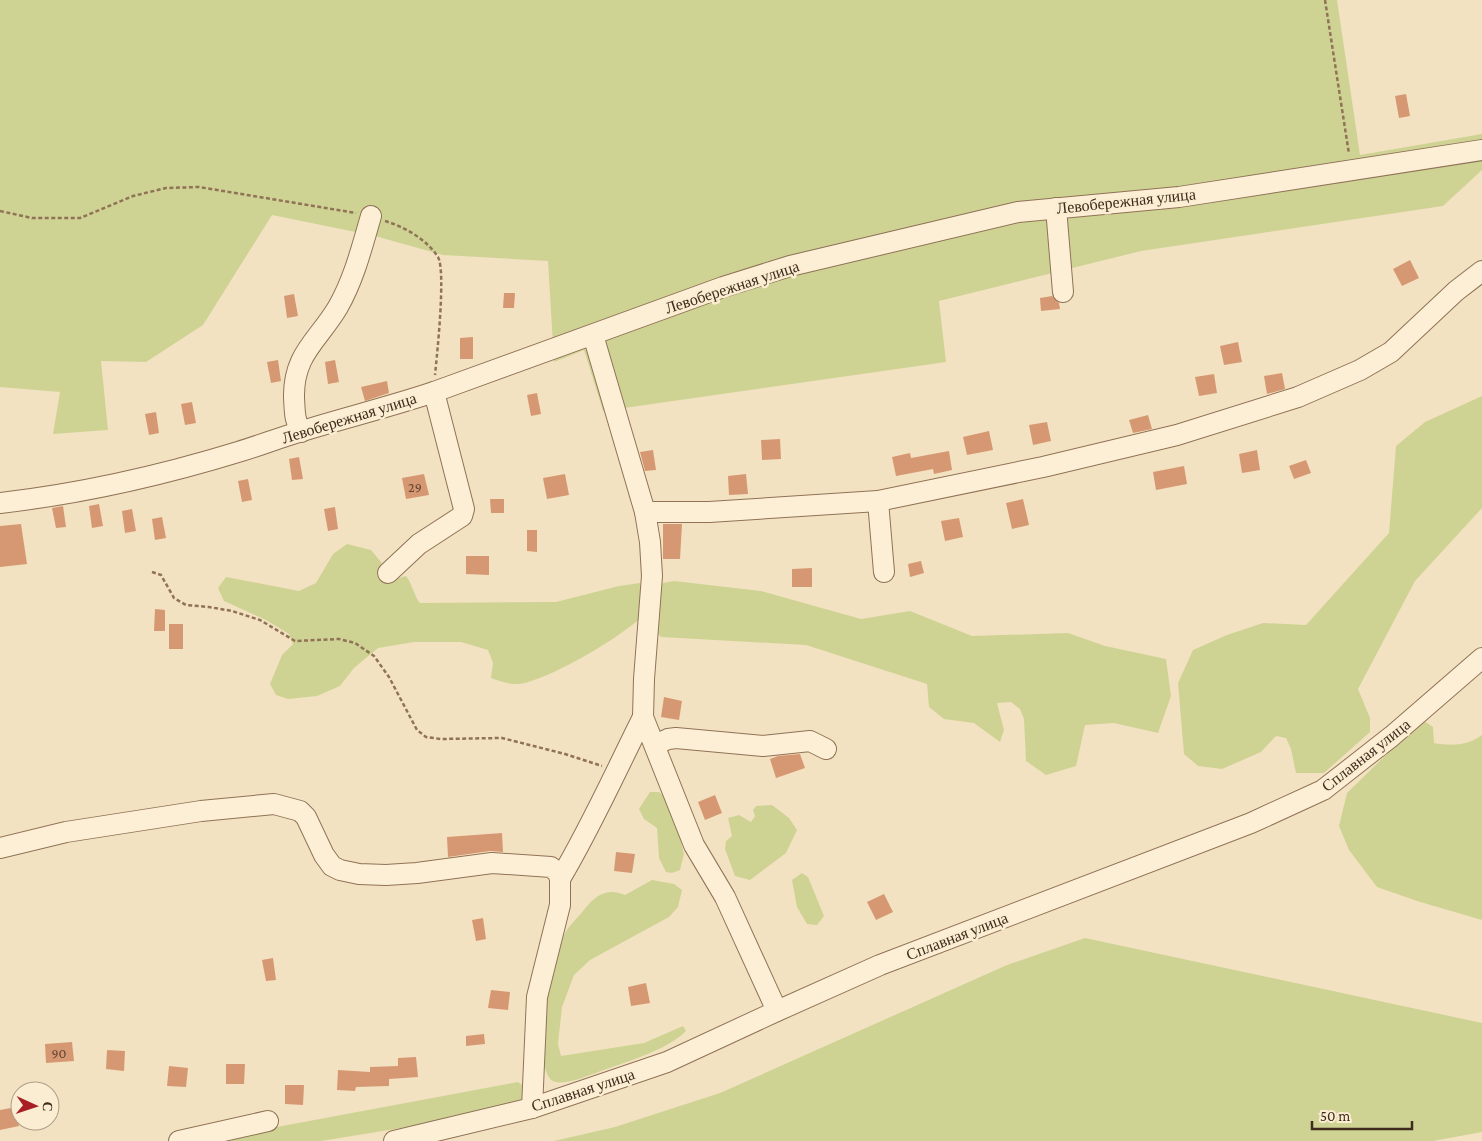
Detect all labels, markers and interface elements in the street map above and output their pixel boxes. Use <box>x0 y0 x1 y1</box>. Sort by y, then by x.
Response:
street label: Левобережная улица <box>1055 185 1197 218</box>
street label: Левобережная улица <box>663 257 802 318</box>
street label: Левобережная улица <box>280 389 419 448</box>
house number: 29 <box>408 479 422 495</box>
street label: Сплавная улица <box>1318 715 1414 796</box>
street label: Сплавная улица <box>904 909 1011 964</box>
house number: 90 <box>51 1045 67 1061</box>
street label: Сплавная улица <box>529 1065 637 1116</box>
north arrow <box>10 1081 60 1131</box>
scale bar <box>1312 1098 1412 1130</box>
text: С <box>40 1101 56 1112</box>
text: 50 m <box>1320 1108 1350 1124</box>

